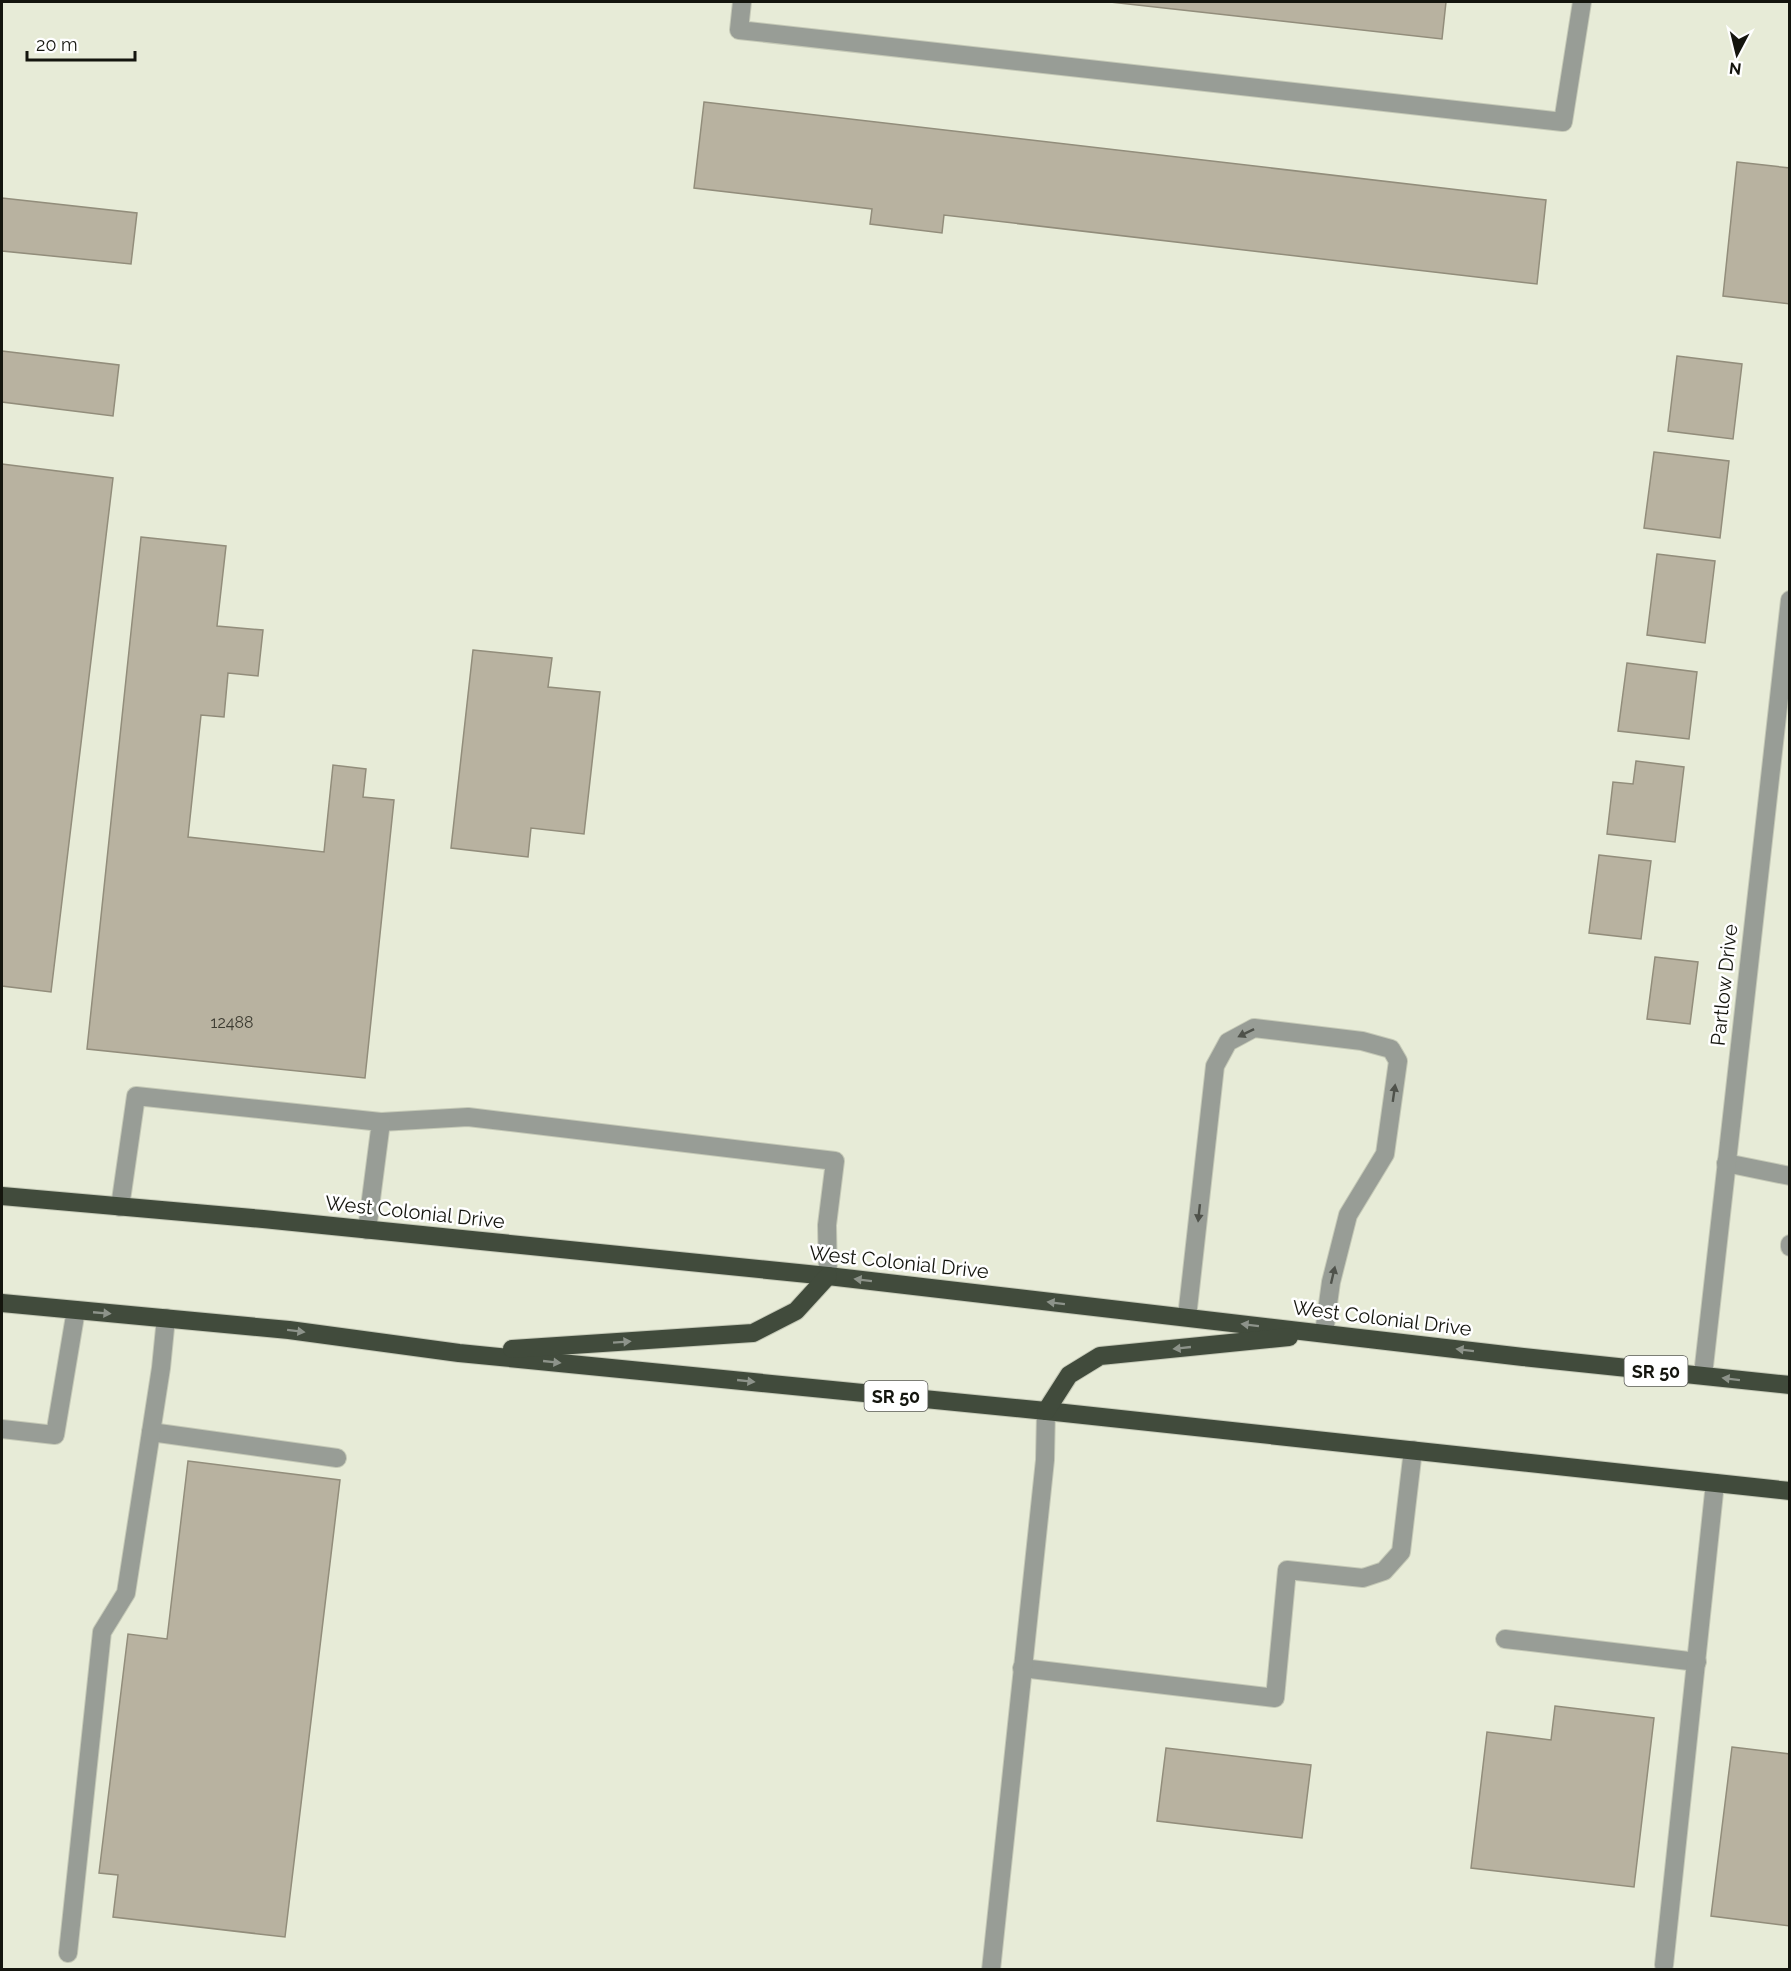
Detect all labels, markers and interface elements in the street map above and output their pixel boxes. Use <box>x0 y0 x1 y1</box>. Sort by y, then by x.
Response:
scale bar <box>27 24 135 62</box>
north arrow <box>1707 24 1767 84</box>
text: 20 m <box>36 34 78 55</box>
text: N <box>1728 58 1742 79</box>
street label: Partlow Drive <box>1706 923 1742 1047</box>
house number: 12488 <box>211 1013 253 1032</box>
one-way arrow <box>1237 1028 1254 1037</box>
one-way arrow <box>1389 1084 1398 1103</box>
street label: West Colonial Drive <box>324 1191 506 1233</box>
one-way arrow <box>1194 1203 1204 1222</box>
street label: West Colonial Drive <box>808 1241 990 1283</box>
one-way arrow <box>1328 1266 1338 1285</box>
one-way arrow <box>853 1276 872 1285</box>
street label: West Colonial Drive <box>1291 1295 1473 1341</box>
one-way arrow <box>1047 1298 1066 1307</box>
one-way arrow <box>92 1308 111 1318</box>
one-way arrow <box>1240 1320 1259 1329</box>
one-way arrow <box>286 1326 305 1335</box>
one-way arrow <box>613 1337 632 1346</box>
one-way arrow <box>1173 1343 1192 1353</box>
one-way arrow <box>1455 1346 1474 1355</box>
road number: SR 50 <box>1624 1356 1688 1386</box>
one-way arrow <box>542 1357 561 1367</box>
one-way arrow <box>1722 1374 1741 1383</box>
one-way arrow <box>736 1376 755 1386</box>
road number: SR 50 <box>864 1381 928 1411</box>

